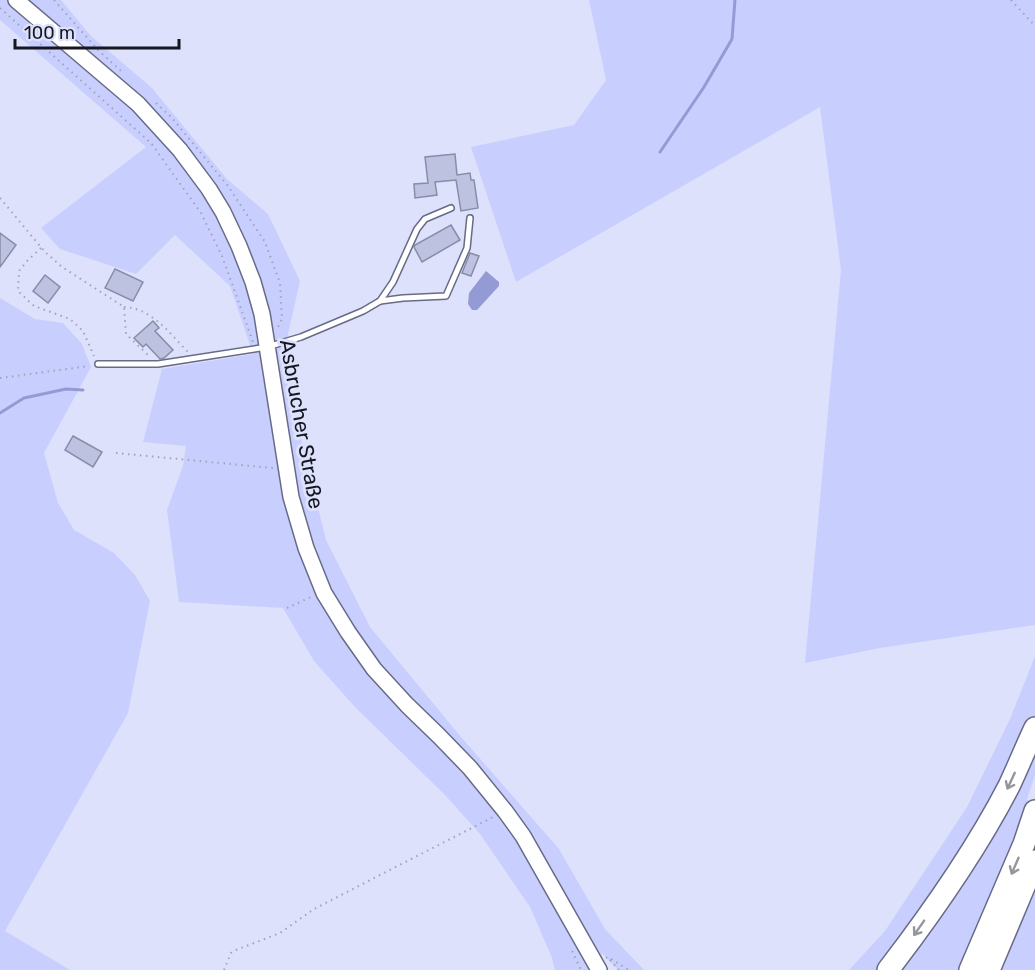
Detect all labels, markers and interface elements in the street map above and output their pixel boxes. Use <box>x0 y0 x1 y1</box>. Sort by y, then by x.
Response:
scale bar <box>15 12 178 50</box>
text: 100 m <box>24 22 75 44</box>
street label: Asbrucher Straße <box>275 337 329 511</box>
one-way arrow <box>1004 771 1016 789</box>
one-way arrow <box>1008 856 1020 874</box>
one-way arrow <box>913 919 925 935</box>

